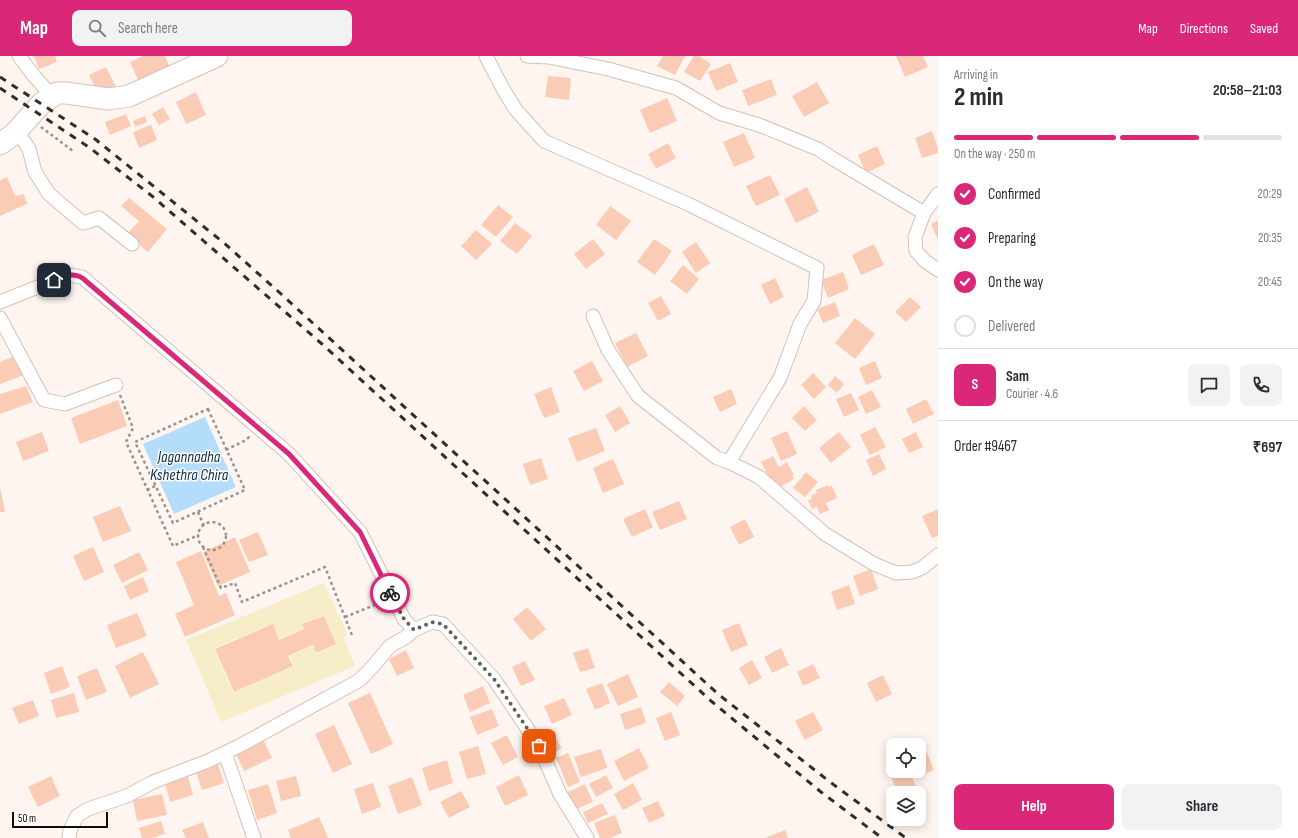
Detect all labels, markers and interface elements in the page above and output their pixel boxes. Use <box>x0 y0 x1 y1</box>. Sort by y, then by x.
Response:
search box <box>72 10 352 46</box>
text: Map <box>20 17 48 40</box>
icon: search <box>86 17 108 39</box>
text: Search here <box>118 19 178 38</box>
text: Map <box>1138 20 1158 37</box>
text: Directions <box>1180 20 1228 37</box>
text: Saved <box>1250 20 1278 37</box>
text: Arriving in <box>954 67 998 83</box>
text: 20:58–21:03 <box>1213 81 1282 100</box>
text: 2 min <box>954 82 1004 113</box>
text: On the way · 250 m <box>954 146 1035 162</box>
icon: check <box>954 183 976 205</box>
text: Confirmed <box>988 185 1041 204</box>
text: 20:29 <box>1257 186 1282 202</box>
icon: check <box>954 227 976 249</box>
text: Preparing <box>988 229 1036 248</box>
text: 20:35 <box>1258 230 1282 246</box>
pin <box>37 263 71 297</box>
icon: home <box>43 269 65 291</box>
icon: check <box>954 271 976 293</box>
text: On the way <box>988 273 1043 292</box>
text: 20:45 <box>1258 274 1282 290</box>
text: Delivered <box>988 317 1035 336</box>
button: chat <box>1188 364 1230 406</box>
button: phone <box>1240 364 1282 406</box>
text: Sam <box>1006 367 1029 386</box>
text: S <box>972 375 978 394</box>
text: Courier · 4.6 <box>1006 386 1058 402</box>
text: Order #9467 <box>954 437 1017 456</box>
text: ₹697 <box>1253 438 1282 457</box>
water label: Jagannadha Kshethra Chira <box>150 448 229 485</box>
courier <box>370 573 410 613</box>
icon: bike <box>379 582 401 604</box>
pin <box>522 729 556 763</box>
icon: bag <box>528 735 550 757</box>
map controls <box>886 738 926 826</box>
button: locate <box>886 738 926 778</box>
button: Help <box>954 784 1114 830</box>
button: Share <box>1122 784 1282 830</box>
button: layers <box>886 786 926 826</box>
scale bar <box>12 810 108 829</box>
text: 50 m <box>18 812 36 825</box>

